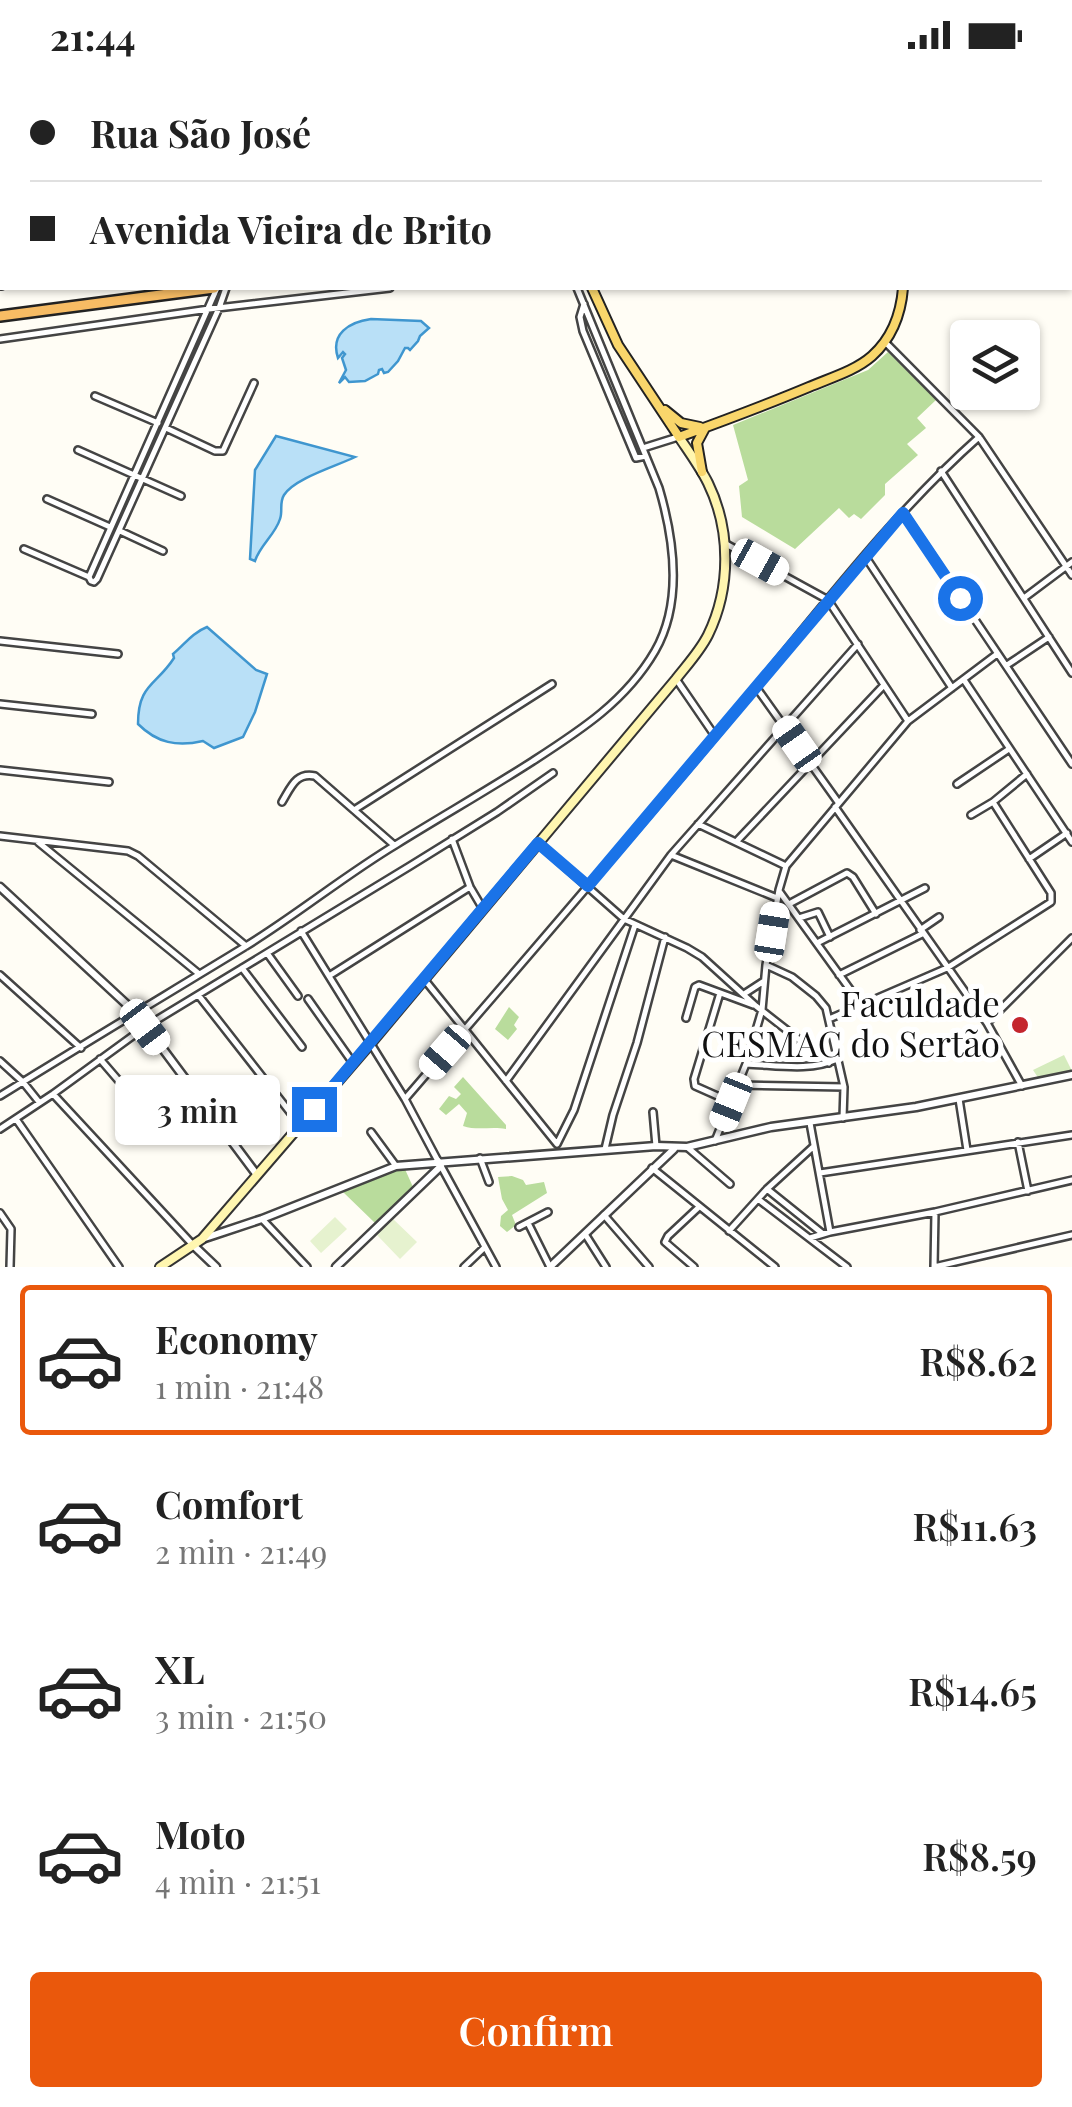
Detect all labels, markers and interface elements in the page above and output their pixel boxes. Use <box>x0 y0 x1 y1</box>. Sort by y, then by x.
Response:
text: 21:44 <box>50 10 136 61</box>
text: Rua São José <box>90 107 311 158</box>
text: Avenida Vieira de Brito <box>90 203 492 254</box>
map controls <box>950 320 1040 410</box>
button: layers <box>950 320 1040 410</box>
car <box>726 534 794 590</box>
route start <box>938 576 983 621</box>
car <box>768 711 826 777</box>
car <box>752 900 792 964</box>
place label: Faculdade CESMAC do Sertão <box>701 979 1000 1066</box>
car <box>115 994 175 1060</box>
marker: Faculdade CESMAC do Sertão <box>1009 1014 1031 1036</box>
car <box>414 1020 476 1084</box>
car <box>706 1069 756 1135</box>
callout: 3 min <box>114 1074 279 1144</box>
route end <box>292 1087 337 1132</box>
text: 3 min <box>157 1088 238 1131</box>
text: Economy <box>155 1313 318 1364</box>
icon: car <box>35 1315 125 1405</box>
text: R$8.62 <box>919 1335 1037 1386</box>
text: 1 min · 21:48 <box>155 1364 324 1407</box>
text: Comfort <box>155 1478 303 1529</box>
icon: car <box>35 1480 125 1570</box>
text: R$11.63 <box>912 1500 1037 1551</box>
text: 2 min · 21:49 <box>155 1529 327 1572</box>
text: XL <box>155 1643 204 1694</box>
icon: car <box>35 1645 125 1735</box>
text: R$14.65 <box>908 1665 1037 1716</box>
text: 3 min · 21:50 <box>155 1694 327 1737</box>
text: Moto <box>155 1808 246 1859</box>
icon: car <box>35 1810 125 1900</box>
text: R$8.59 <box>922 1830 1037 1881</box>
text: 4 min · 21:51 <box>155 1859 321 1902</box>
button: Confirm <box>30 1972 1042 2087</box>

